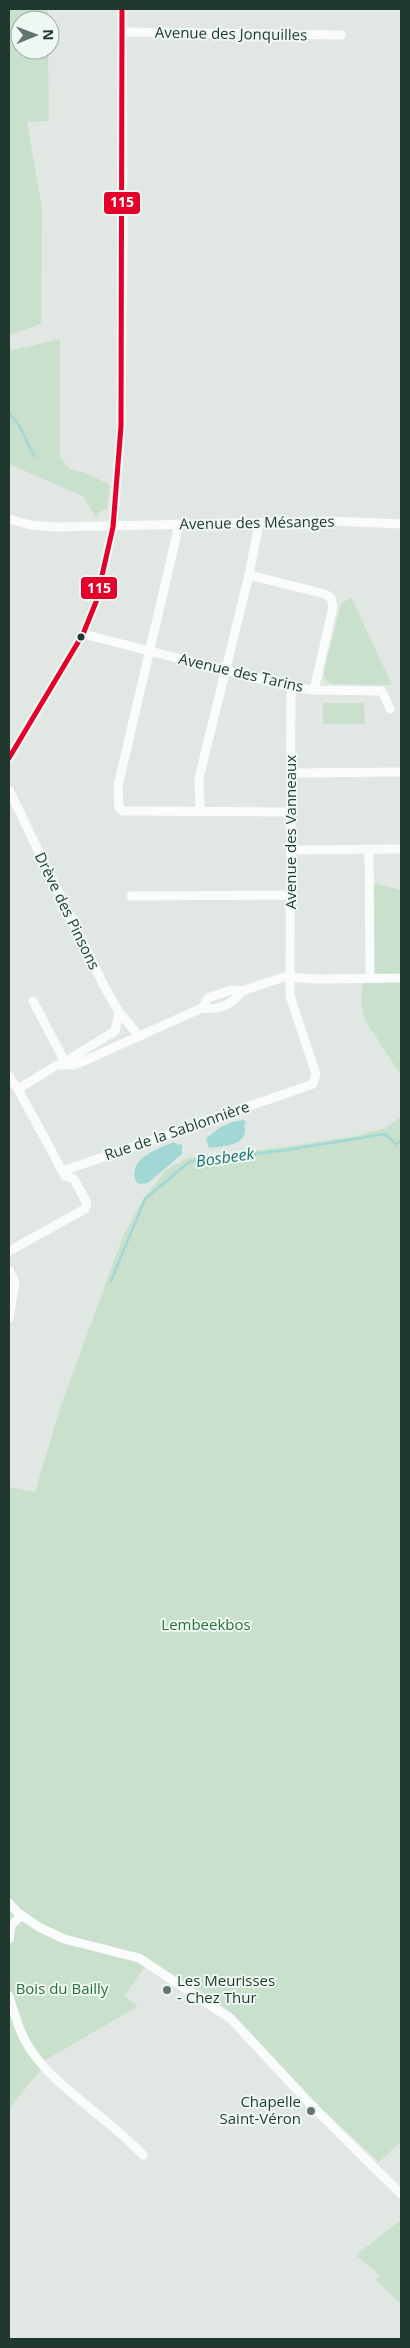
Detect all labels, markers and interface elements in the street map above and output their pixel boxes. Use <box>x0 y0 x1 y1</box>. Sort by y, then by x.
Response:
north arrow <box>10 10 60 60</box>
street label: Avenue des Jonquilles <box>155 22 307 44</box>
text: N <box>39 29 58 41</box>
line badge: 115 <box>103 191 141 215</box>
text: 115 <box>110 192 134 211</box>
street label: Avenue des Mésanges <box>179 511 335 533</box>
line badge: 115 <box>80 576 118 600</box>
text: 115 <box>87 578 111 597</box>
unlabelled marker <box>76 632 86 642</box>
street label: Avenue des Tarins <box>177 648 306 696</box>
street label: Avenue des Vanneaux <box>280 755 300 909</box>
street label: Drève des Pinsons <box>31 848 105 973</box>
street label: Rue de la Sablonnière <box>102 1096 252 1164</box>
water label: Bosbeek <box>194 1142 257 1172</box>
park label: Lembeekbos <box>161 1614 251 1634</box>
place label: Les Meurisses - Chez Thur <box>177 1970 275 2007</box>
park label: Bois du Bailly <box>16 1978 109 1998</box>
marker: Les Meurisses - Chez Thur <box>161 1984 173 1996</box>
place label: Chapelle Saint-Véron <box>220 2091 301 2128</box>
marker: Chapelle Saint-Véron <box>305 2105 317 2117</box>

